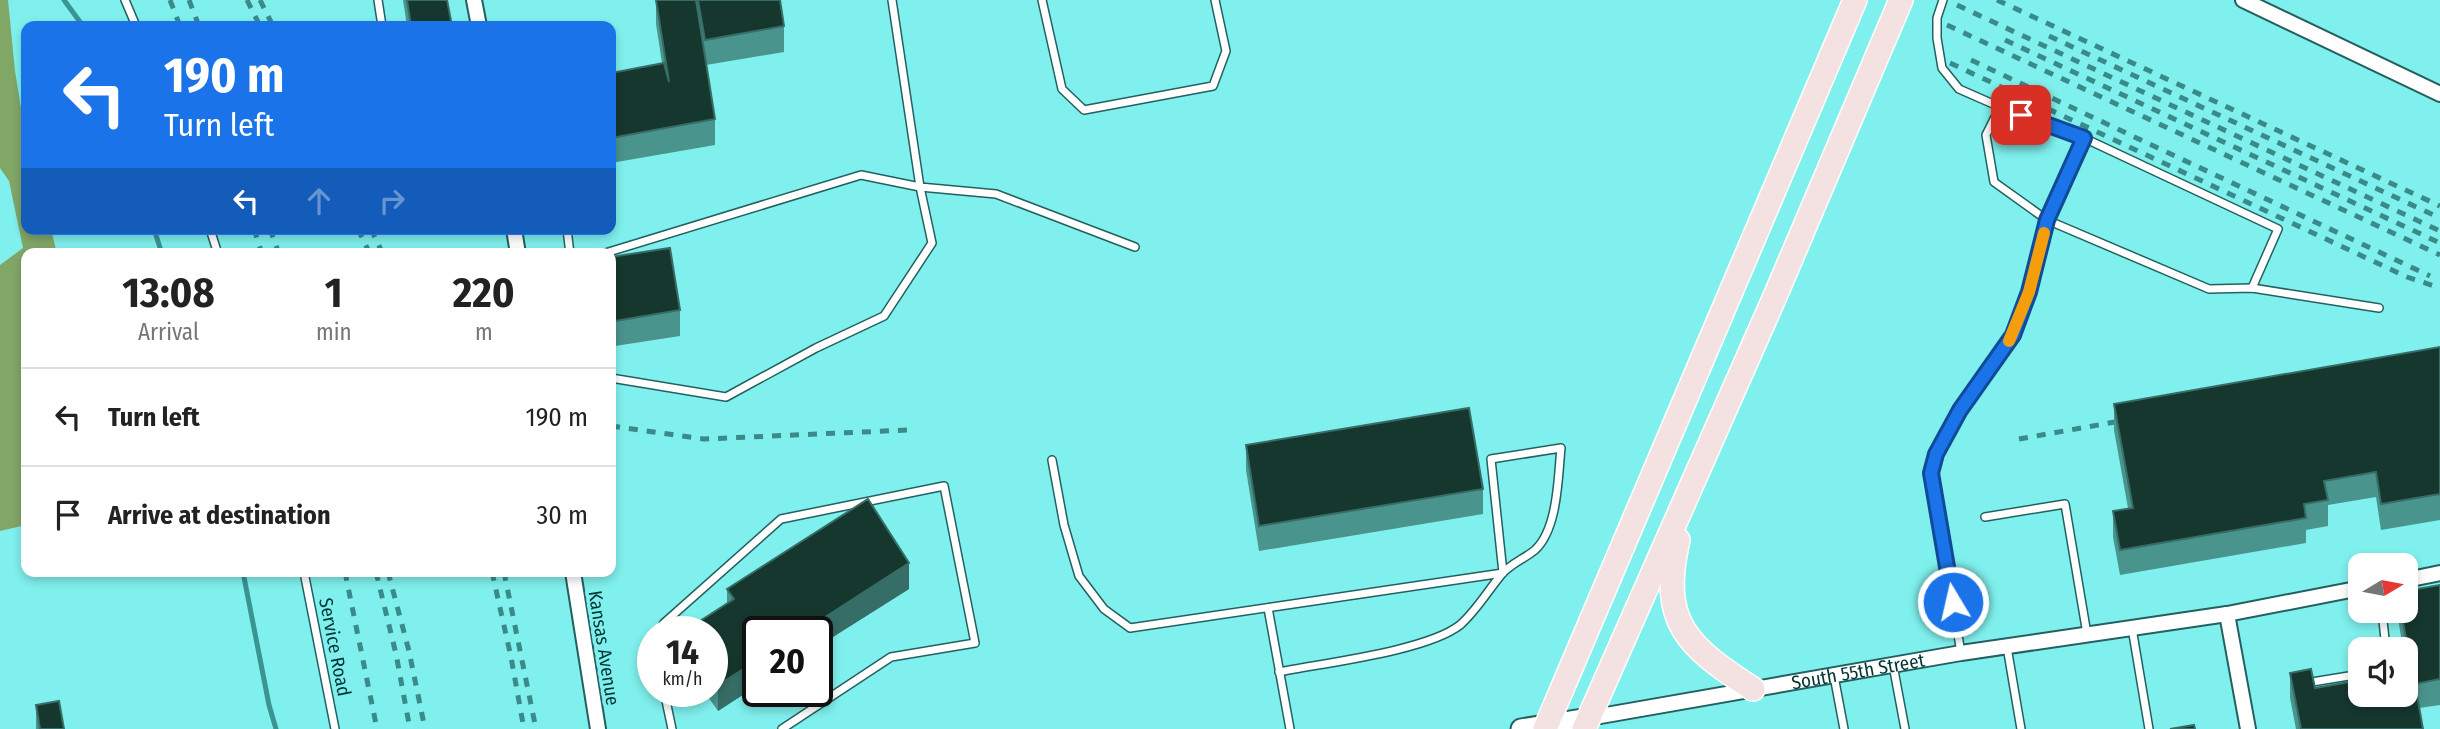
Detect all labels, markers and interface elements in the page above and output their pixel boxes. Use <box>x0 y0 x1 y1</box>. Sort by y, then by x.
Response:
text: 190 m <box>164 46 284 105</box>
icon: left <box>49 49 140 140</box>
pin <box>1991 85 2051 145</box>
icon: arrive <box>2002 96 2040 134</box>
text: Turn left <box>164 106 274 144</box>
icon: left <box>227 182 265 220</box>
icon: ahead <box>300 182 338 220</box>
icon: right <box>373 182 411 220</box>
text: 13:08 <box>122 268 215 318</box>
text: 1 <box>325 268 343 318</box>
text: 220 <box>453 268 515 318</box>
text: Arrival <box>138 318 199 346</box>
text: min <box>316 318 352 346</box>
text: m <box>475 318 493 346</box>
icon: left <box>49 398 87 436</box>
text: Turn left <box>108 402 200 433</box>
text: 190 m <box>526 402 588 433</box>
icon: arrive <box>49 496 87 534</box>
text: Arrive at destination <box>108 500 331 531</box>
text: 30 m <box>537 500 588 531</box>
north arrow <box>2348 553 2418 623</box>
map controls <box>2348 553 2418 707</box>
position arrow <box>1916 565 1990 639</box>
street label: Kansas Avenue <box>584 589 624 707</box>
street label: Service Road <box>314 596 356 698</box>
speed limit sign: 20 <box>742 616 833 707</box>
text: 14 <box>666 631 699 673</box>
button: sound <box>2348 637 2418 707</box>
street label: South 55th Street <box>1790 648 1927 694</box>
text: km/h <box>662 668 703 690</box>

